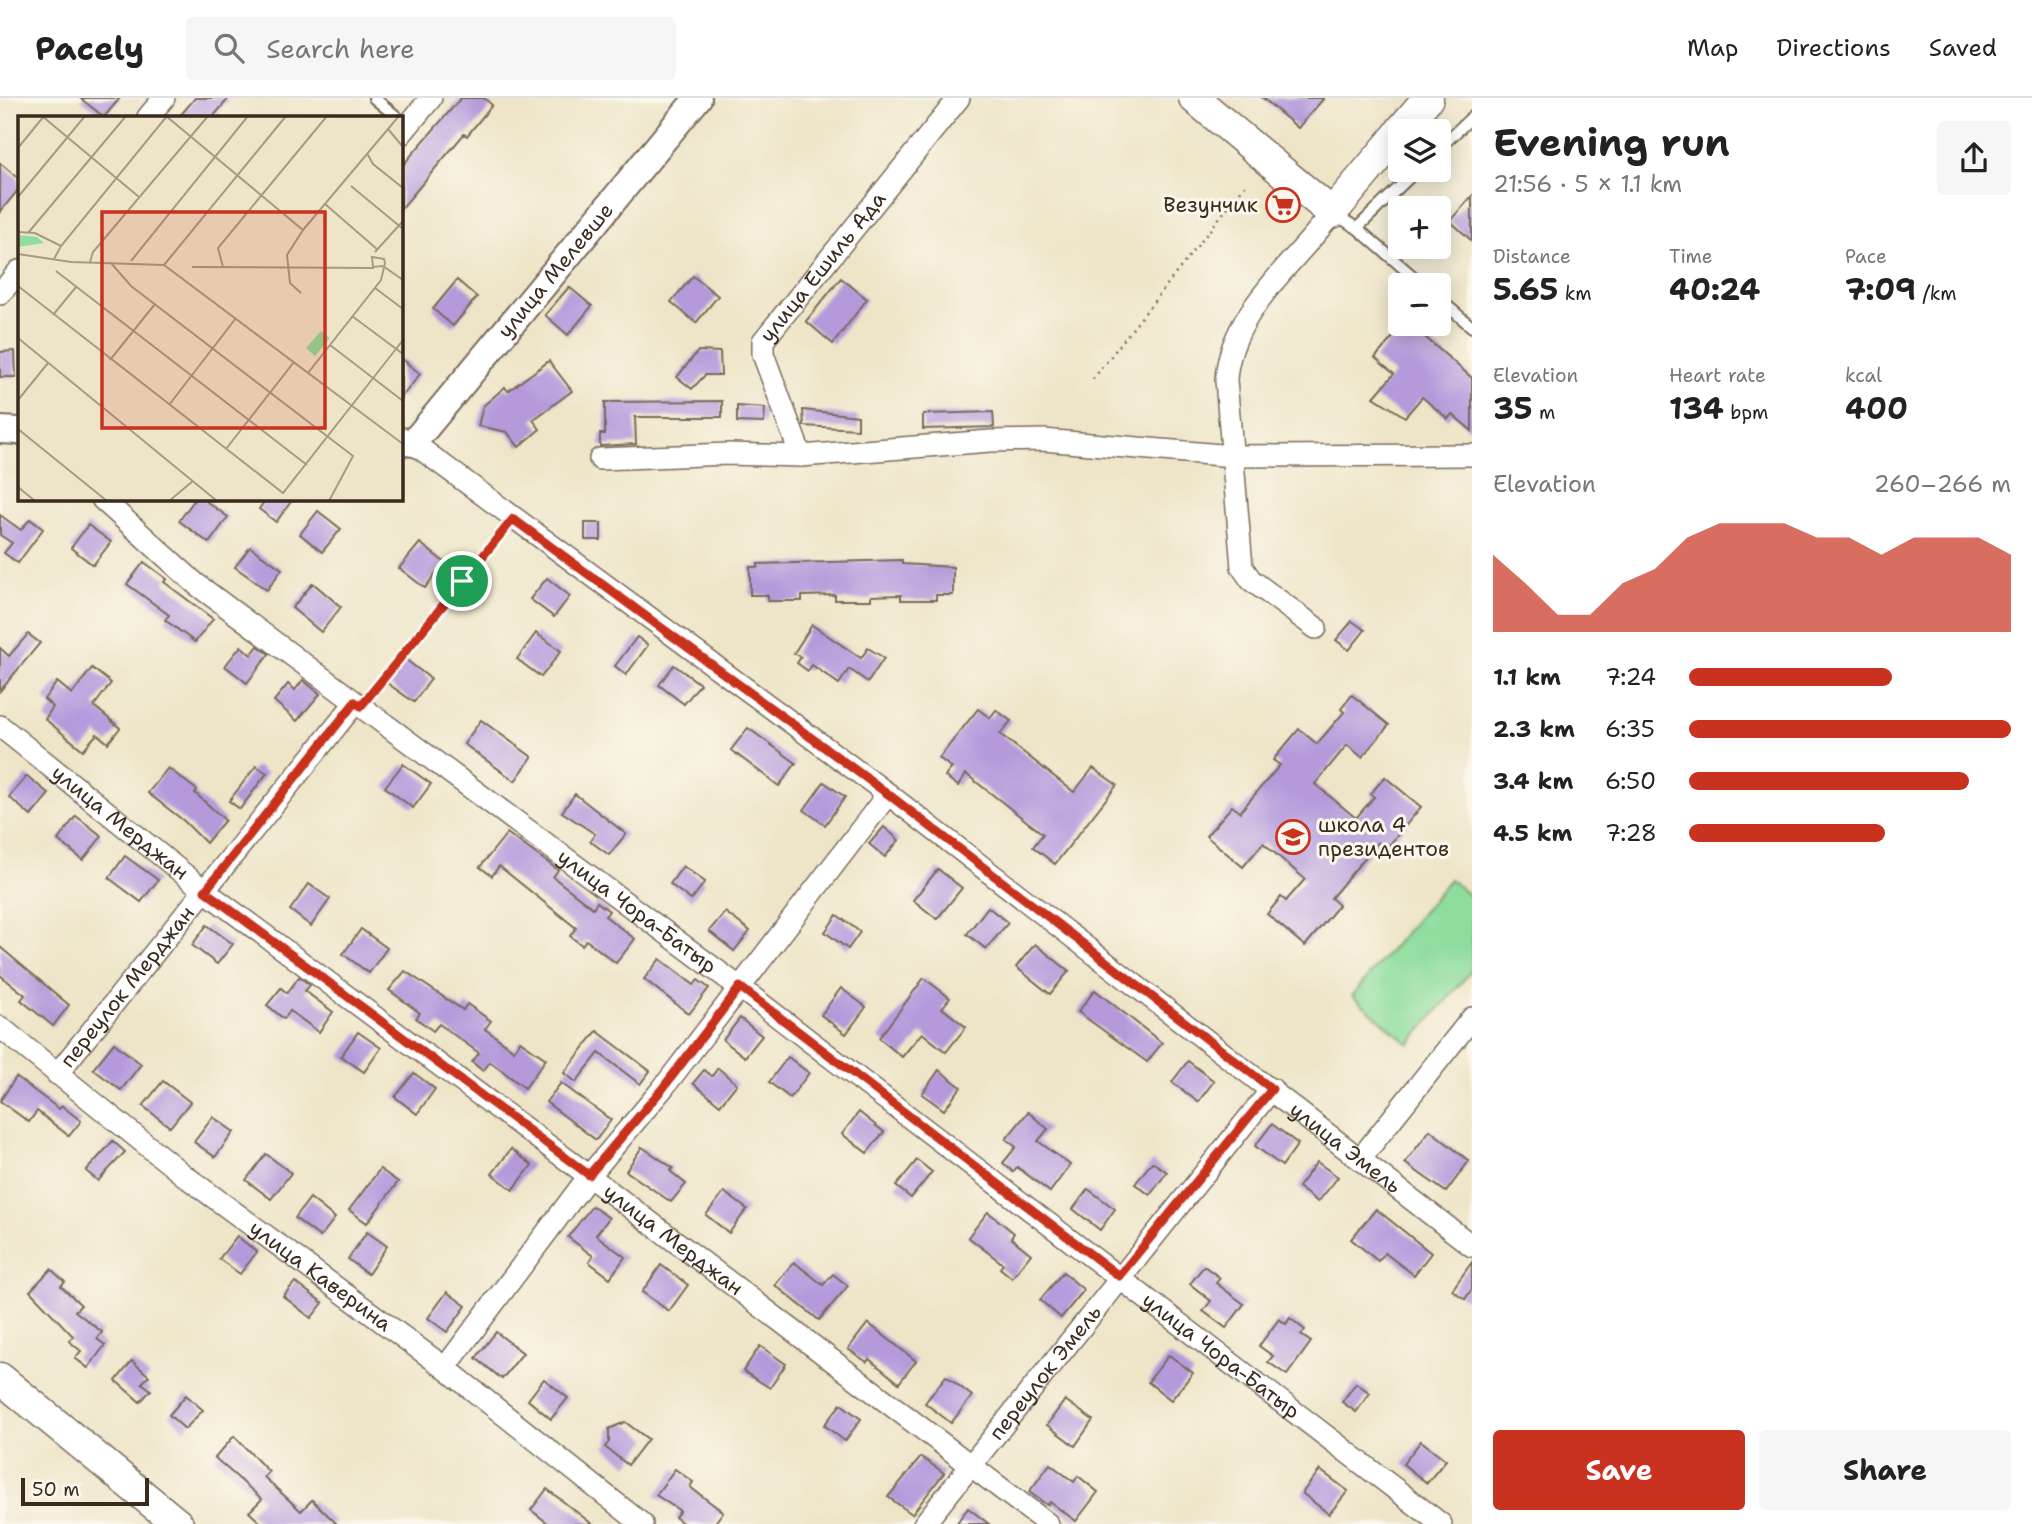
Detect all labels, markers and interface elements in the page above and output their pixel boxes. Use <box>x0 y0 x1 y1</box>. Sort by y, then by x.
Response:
search box <box>186 17 676 80</box>
text: Pacely <box>35 26 144 71</box>
icon: search <box>210 29 248 67</box>
text: Search here <box>266 31 415 66</box>
text: Map <box>1687 32 1738 64</box>
text: Directions <box>1776 32 1891 64</box>
text: Saved <box>1929 32 1997 64</box>
inset map <box>18 116 402 500</box>
text: Evening run <box>1493 117 1730 168</box>
map controls <box>1388 119 1451 336</box>
button: layers <box>1388 119 1451 182</box>
button: share <box>1937 121 2011 195</box>
text: 21:56 · 5 × 1.1 km <box>1493 169 1682 199</box>
street label: улица Ешиль Ада <box>753 186 892 348</box>
supermarket icon: Везунчик <box>1264 186 1302 224</box>
place label: Везунчик <box>1163 191 1258 219</box>
button: + <box>1388 196 1451 259</box>
street label: улица Мелевше <box>491 197 620 344</box>
text: Distance <box>1493 244 1571 269</box>
text: Time <box>1669 244 1713 269</box>
text: Pace <box>1845 244 1887 269</box>
text: 5.65 <box>1493 269 1558 310</box>
text: 40:24 <box>1669 269 1760 310</box>
text: 7:09 <box>1845 269 1916 310</box>
button: − <box>1388 273 1451 336</box>
text: km <box>1558 281 1592 306</box>
text: /km <box>1916 281 1957 306</box>
text: Elevation <box>1493 363 1578 388</box>
text: Heart rate <box>1669 363 1766 388</box>
text: kcal <box>1845 363 1882 388</box>
text: 35 <box>1493 388 1533 429</box>
text: 134 <box>1669 388 1724 429</box>
text: 400 <box>1845 388 1908 429</box>
text: m <box>1533 400 1555 425</box>
text: bpm <box>1724 400 1768 425</box>
text: Elevation <box>1493 469 1596 499</box>
text: 260–266 m <box>1874 469 2011 499</box>
pin <box>432 551 492 611</box>
icon: arrive <box>443 562 481 600</box>
text: 1.1 km <box>1493 662 1561 692</box>
text: 7:24 <box>1605 662 1656 692</box>
text: 2.3 km <box>1493 714 1575 744</box>
text: 6:35 <box>1605 714 1655 744</box>
street label: улица Мерджан <box>46 759 194 886</box>
text: 3.4 km <box>1493 766 1573 796</box>
text: 6:50 <box>1605 766 1656 796</box>
place label: школа 4 президентов <box>1318 811 1449 863</box>
school or university icon: школа 4 президентов <box>1274 818 1312 856</box>
text: 4.5 km <box>1493 818 1573 848</box>
text: 7:28 <box>1605 818 1657 848</box>
street label: улица Чора-Батыр <box>552 843 723 980</box>
street label: переулок Мерджан <box>54 900 201 1073</box>
street label: улица Эмель <box>1284 1096 1407 1200</box>
street label: улица Мерджан <box>598 1178 749 1302</box>
street label: улица Каверина <box>244 1214 397 1338</box>
street label: улица Чора-Батыр <box>1136 1286 1306 1425</box>
street label: переулок Эмель <box>983 1299 1108 1446</box>
button: Save <box>1493 1430 1745 1510</box>
button: Share <box>1759 1430 2011 1510</box>
scale bar <box>21 1475 149 1507</box>
text: 50 m <box>32 1477 80 1502</box>

